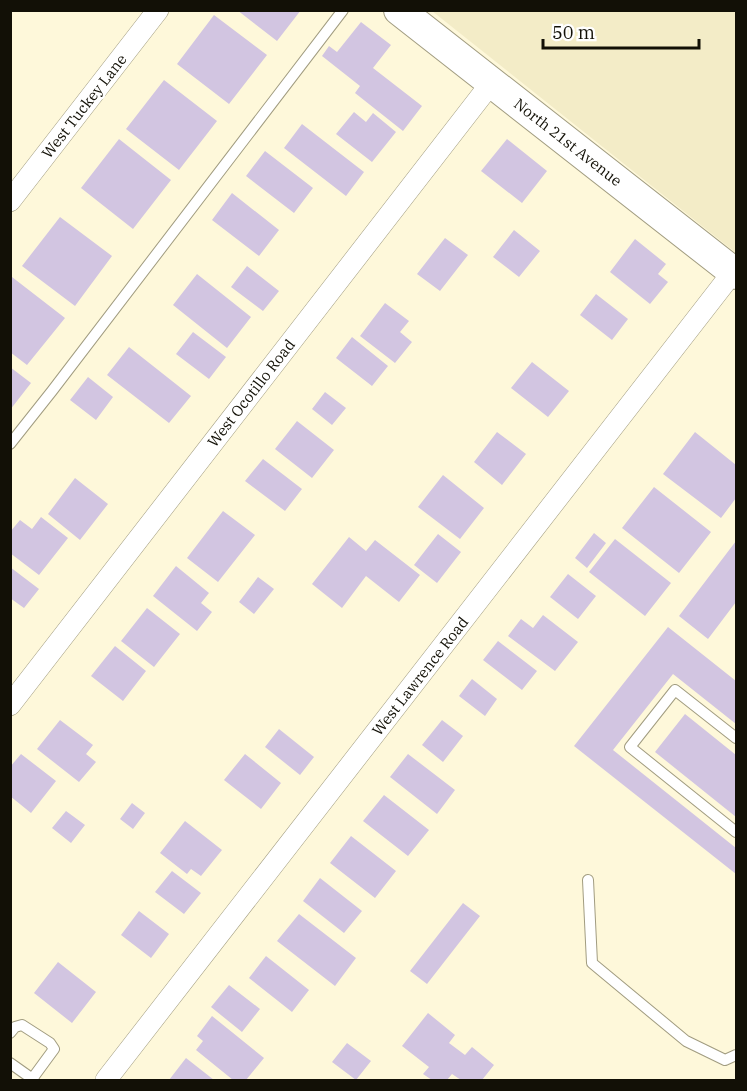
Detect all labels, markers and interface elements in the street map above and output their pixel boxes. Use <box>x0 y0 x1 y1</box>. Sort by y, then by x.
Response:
scale bar <box>543 12 699 50</box>
text: 50 m <box>552 21 595 44</box>
street label: West Tuckey Lane <box>37 50 131 162</box>
street label: North 21st Avenue <box>510 94 626 190</box>
street label: West Ocotillo Road <box>203 335 299 451</box>
street label: West Lawrence Road <box>368 613 472 739</box>

